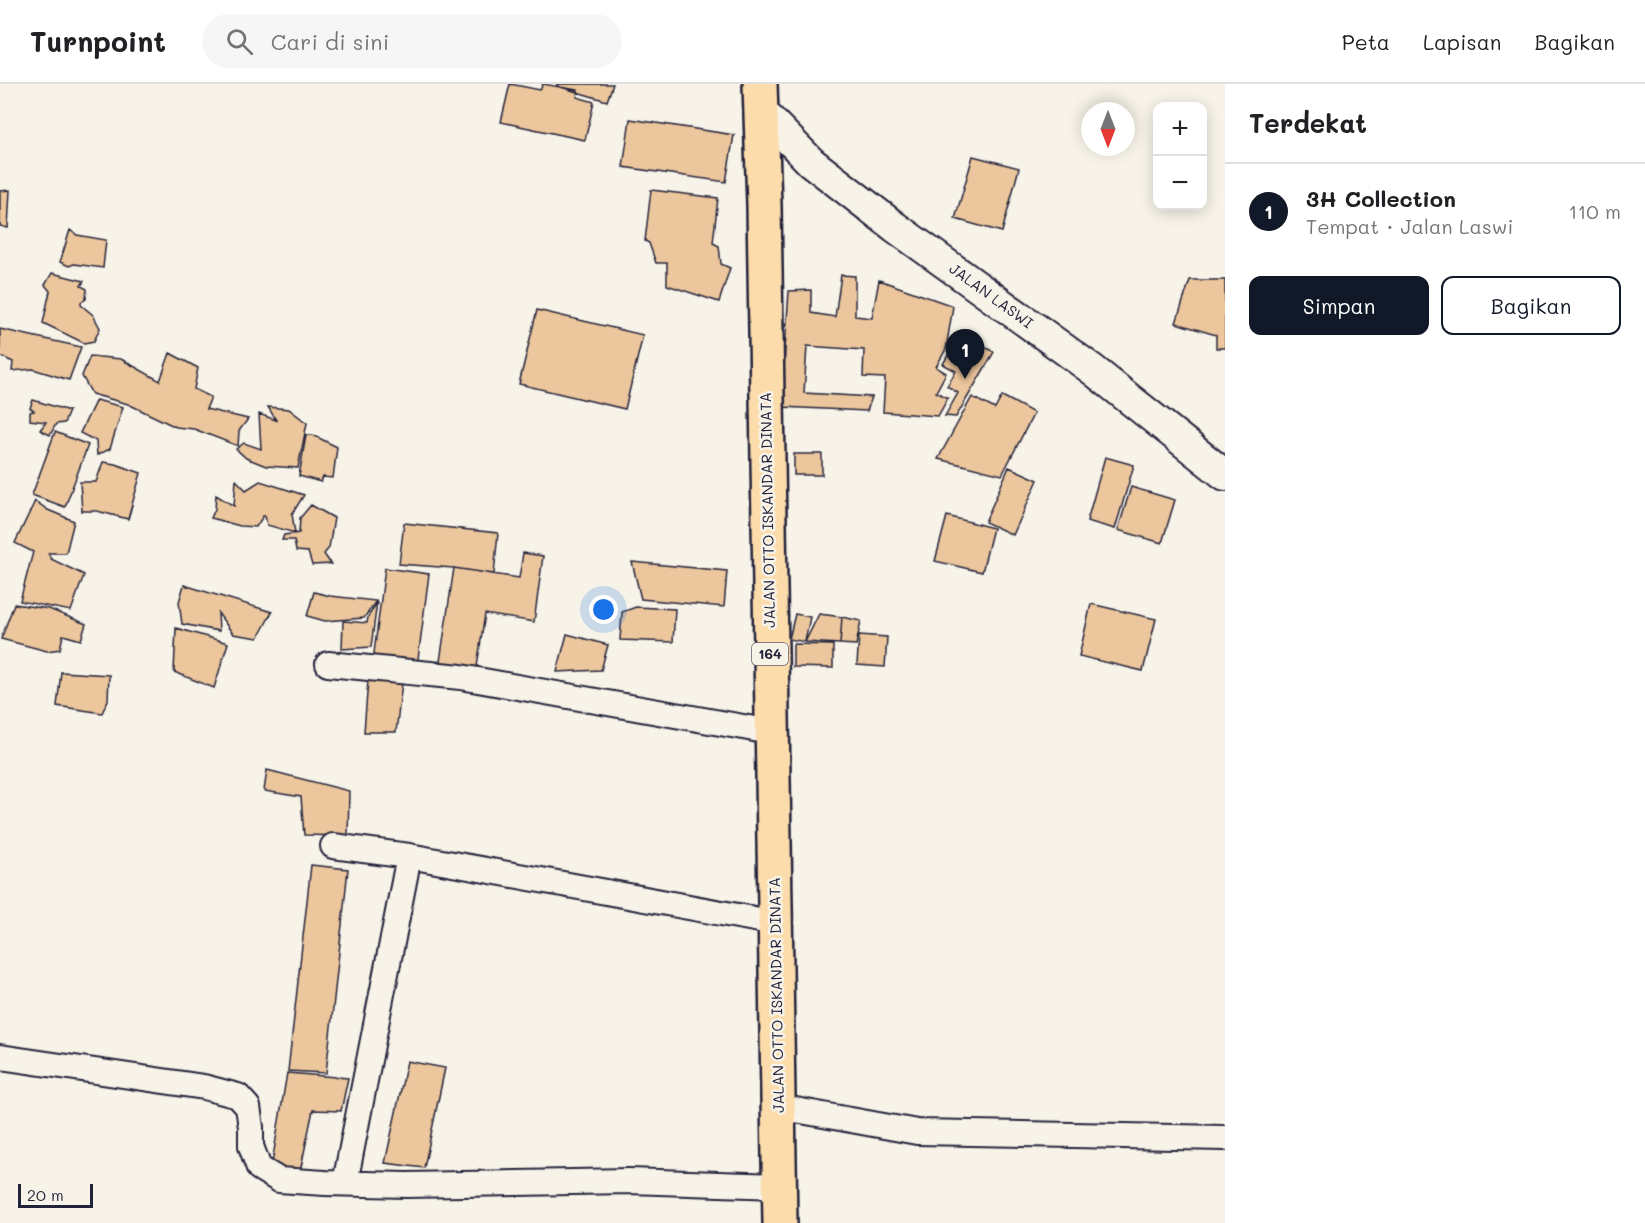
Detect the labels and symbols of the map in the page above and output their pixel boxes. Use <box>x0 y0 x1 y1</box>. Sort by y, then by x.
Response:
north arrow <box>1081 102 1135 156</box>
street label: JALAN LASWI <box>946 258 1038 333</box>
pin: 1 <box>946 330 984 379</box>
street label: JALAN OTTO ISKANDAR DINATA <box>755 392 779 628</box>
your location <box>589 595 618 624</box>
road number: 164 <box>752 643 788 665</box>
street label: JALAN OTTO ISKANDAR DINATA <box>764 877 788 1113</box>
scale bar <box>18 1181 93 1208</box>

